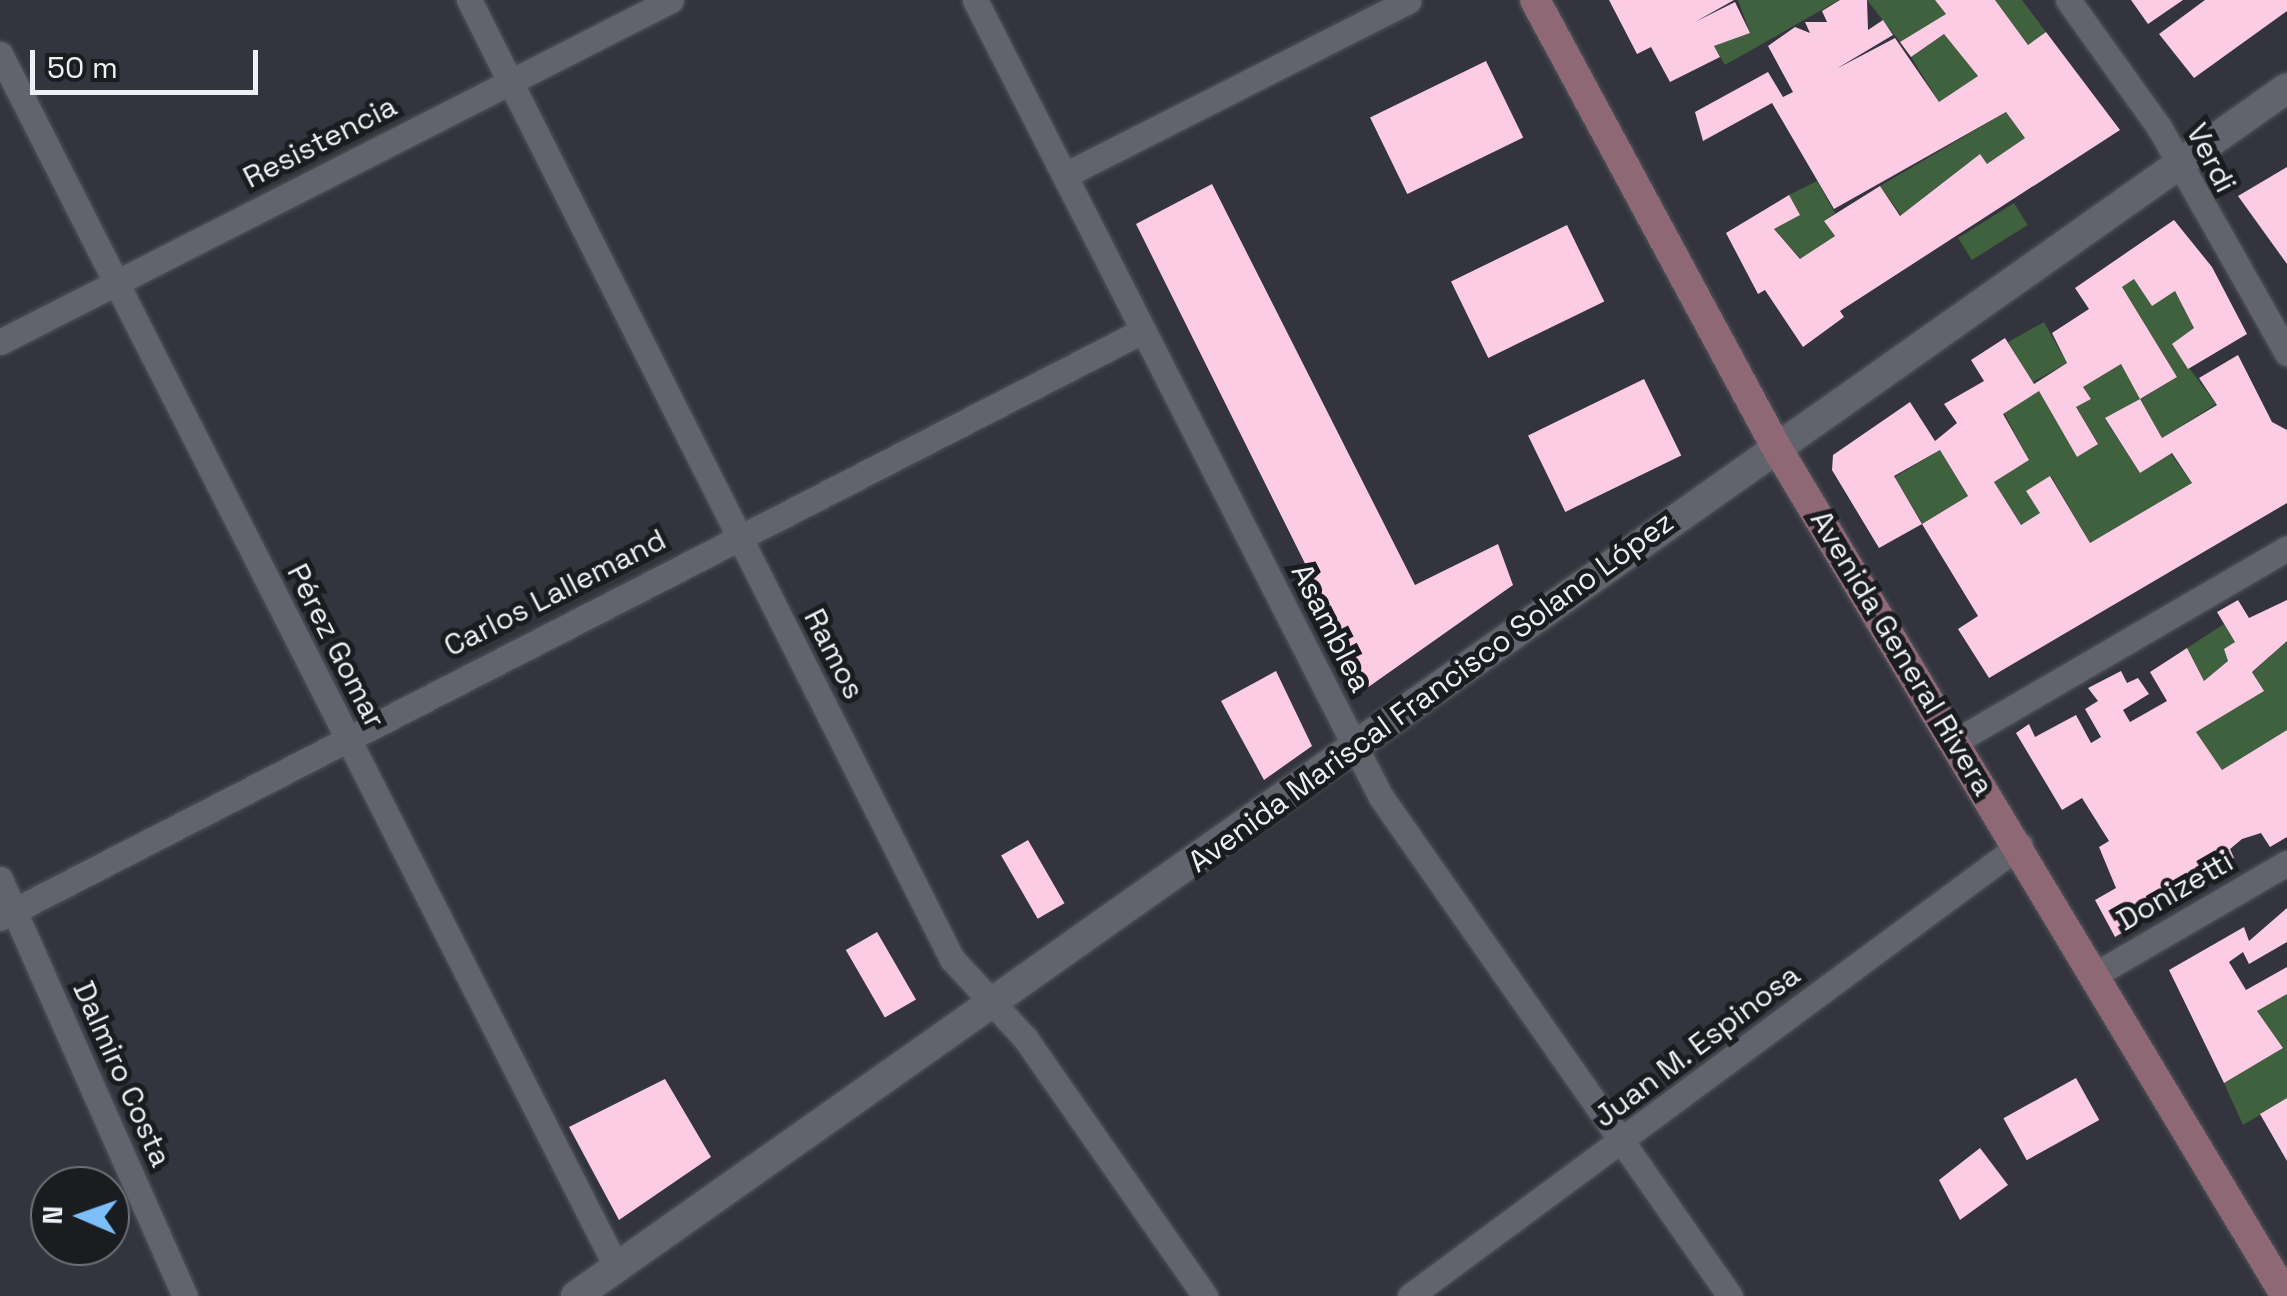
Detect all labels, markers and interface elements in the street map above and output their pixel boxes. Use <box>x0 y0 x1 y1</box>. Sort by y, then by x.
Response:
scale bar <box>35 30 262 92</box>
text: 50 m <box>47 48 118 87</box>
street label: Resistencia <box>237 88 403 196</box>
street label: Verdi <box>2178 117 2244 199</box>
street label: Avenida Mariscal Francisco Solano López <box>1181 504 1681 880</box>
street label: Avenida General Rivera <box>1803 504 2001 802</box>
street label: Carlos Lallemand <box>438 522 672 664</box>
street label: Pérez Gomar <box>279 558 393 734</box>
street label: Asamblea <box>1283 558 1379 698</box>
street label: Ramos <box>796 603 872 705</box>
street label: Donizetti <box>2111 843 2239 939</box>
street label: Juan M. Espinosa <box>1587 957 1807 1135</box>
street label: Dalmiro Costa <box>65 976 179 1172</box>
north arrow <box>30 1166 130 1266</box>
text: N <box>34 1205 70 1225</box>

